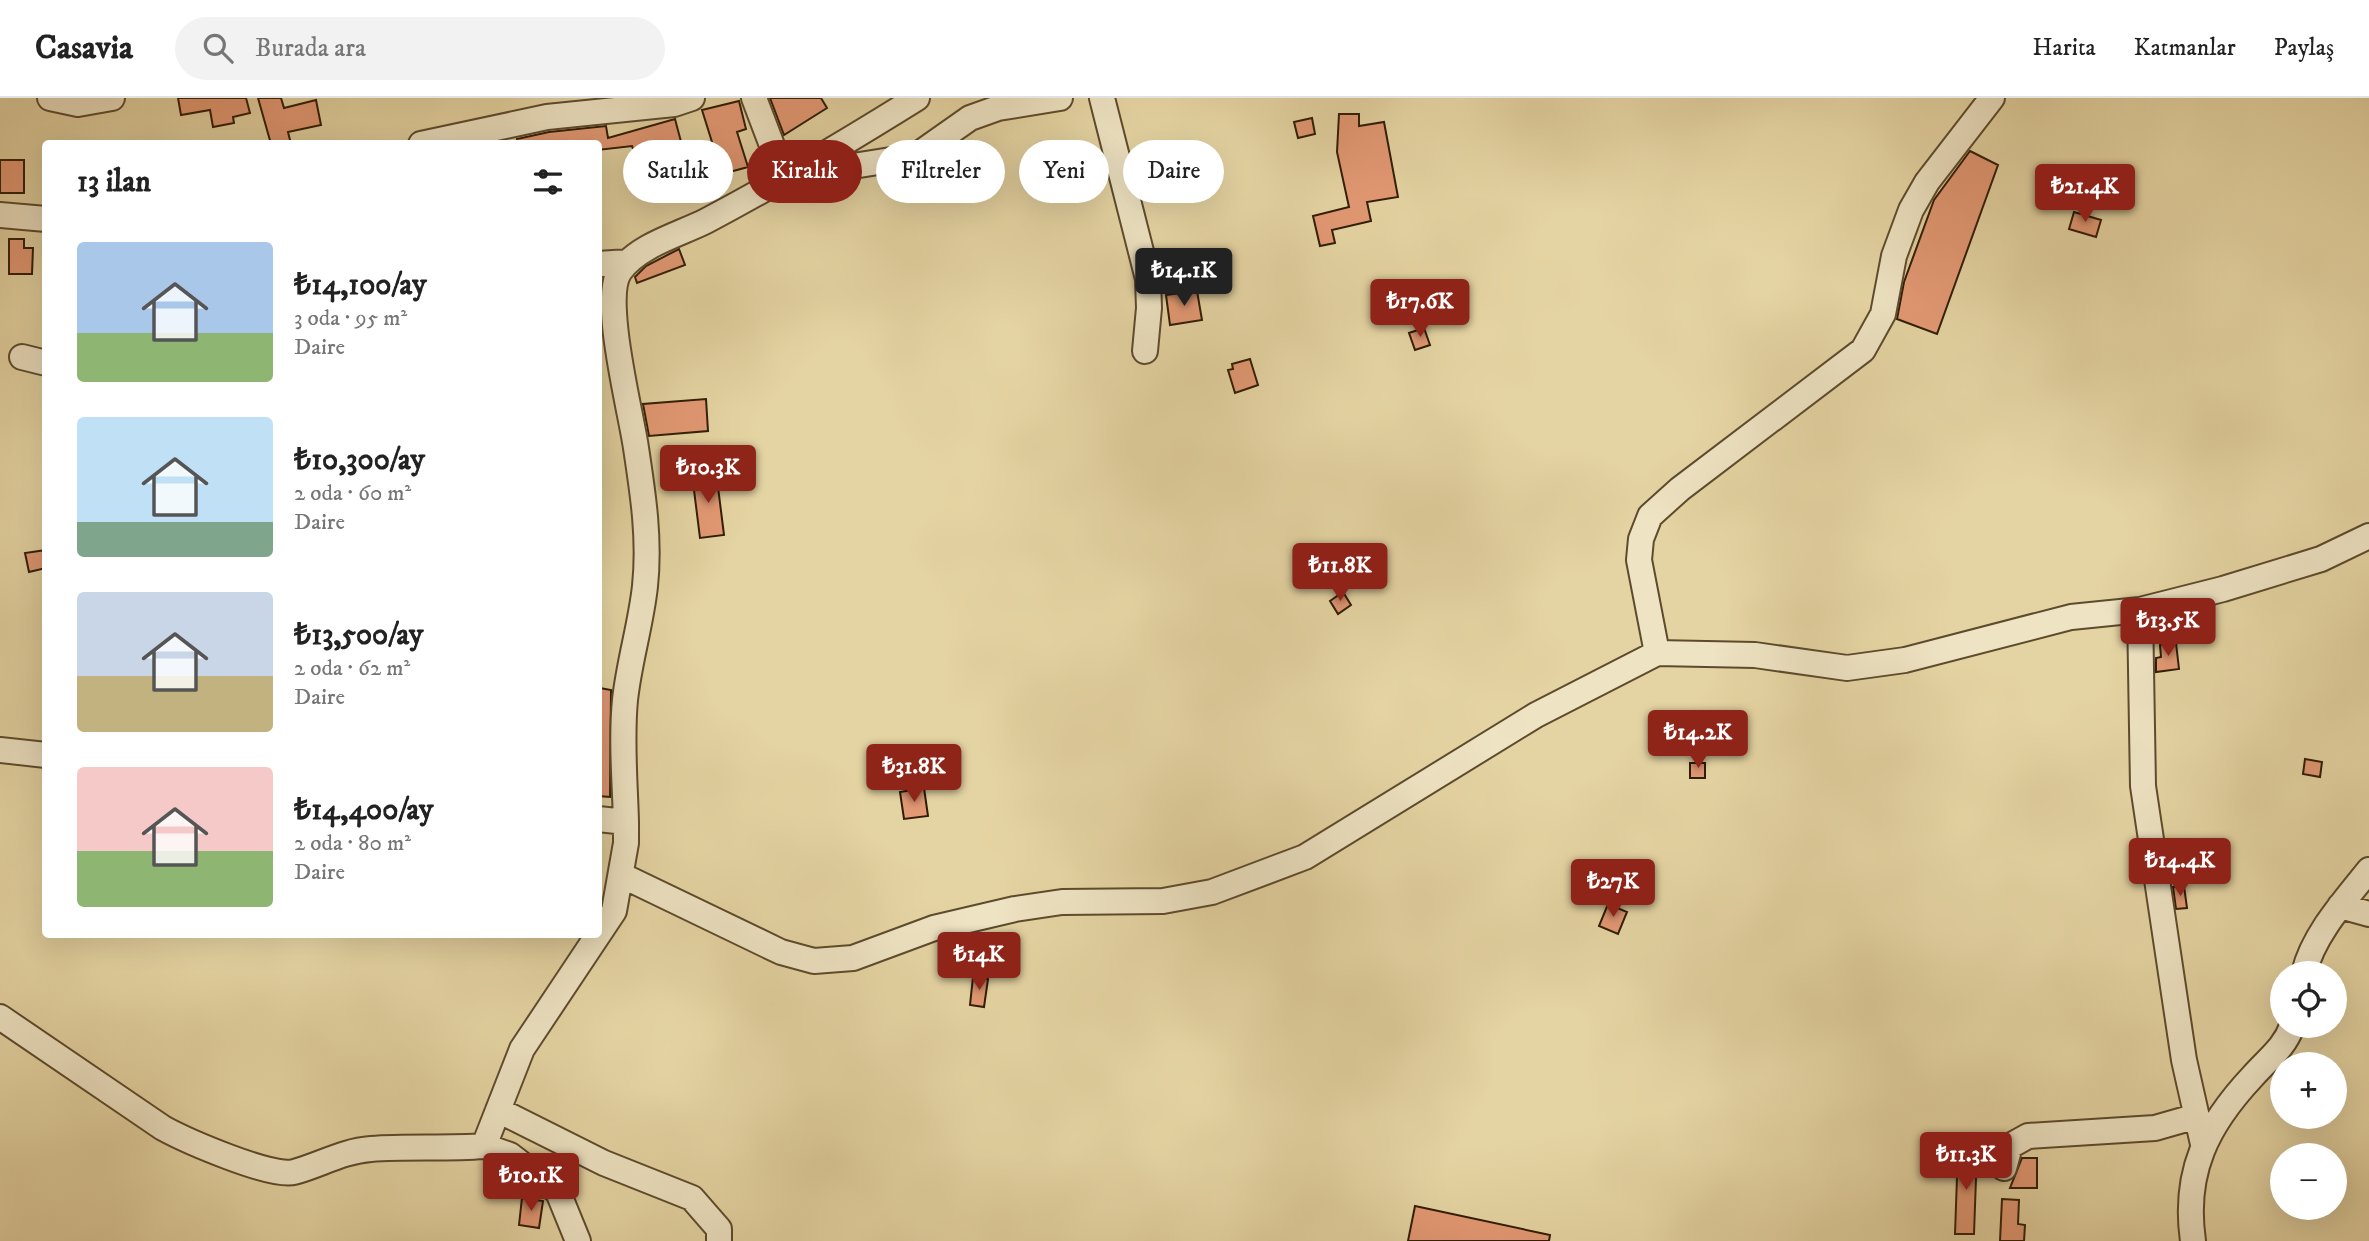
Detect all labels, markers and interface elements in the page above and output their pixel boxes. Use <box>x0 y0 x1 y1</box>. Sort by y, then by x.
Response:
search box <box>175 17 665 80</box>
text: Casavia <box>35 28 133 69</box>
icon: search <box>199 29 237 67</box>
text: Burada ara <box>255 32 366 65</box>
text: Harita <box>2032 33 2096 63</box>
text: Katmanlar <box>2134 33 2236 63</box>
text: Paylaş <box>2274 33 2334 63</box>
chip: Satılık <box>623 140 733 203</box>
chip: Kiralık <box>747 140 862 203</box>
chip: Filtreler <box>876 140 1005 203</box>
chip: Yeni <box>1019 140 1109 203</box>
chip: Daire <box>1123 140 1224 203</box>
icon: filters <box>529 163 567 201</box>
text: 13 ilan <box>77 164 151 201</box>
pin: ₺21.4K <box>2028 164 2142 224</box>
text: ₺21.4K <box>2051 172 2119 201</box>
pin: ₺14.1K <box>1127 248 1241 308</box>
text: ₺14.1K <box>1151 256 1217 285</box>
text: ₺14,100/ay <box>294 267 426 304</box>
icon: home <box>133 270 217 354</box>
pin: ₺17.6K <box>1363 280 1477 339</box>
text: ₺17.6K <box>1386 287 1454 316</box>
text: 3 oda · 95 m² <box>294 304 407 333</box>
text: Daire <box>294 333 345 362</box>
text: ₺10,300/ay <box>294 442 425 479</box>
icon: home <box>133 445 217 529</box>
pin: ₺10.3K <box>651 446 765 505</box>
text: ₺10.3K <box>676 453 740 482</box>
text: 2 oda · 60 m² <box>294 479 411 508</box>
text: Daire <box>294 508 345 537</box>
pin: ₺11.8K <box>1283 544 1397 603</box>
text: ₺11.8K <box>1308 551 1372 580</box>
pin: ₺13.5K <box>2111 598 2225 658</box>
text: ₺13.5K <box>2137 606 2199 635</box>
text: ₺13,500/ay <box>294 617 423 654</box>
icon: home <box>133 620 217 704</box>
text: 2 oda · 62 m² <box>294 654 410 683</box>
text: Daire <box>294 683 345 712</box>
pin: ₺14.2K <box>1641 710 1755 770</box>
text: ₺14.2K <box>1664 718 1732 747</box>
pin: ₺31.8K <box>857 744 971 804</box>
text: ₺31.8K <box>882 752 946 781</box>
text: ₺14,400/ay <box>294 792 433 829</box>
icon: home <box>133 795 217 879</box>
text: 2 oda · 80 m² <box>294 829 411 858</box>
pin: ₺14.4K <box>2123 838 2237 898</box>
text: ₺14.4K <box>2145 846 2215 875</box>
text: Daire <box>294 858 345 887</box>
pin: ₺27K <box>1572 860 1654 919</box>
text: ₺27K <box>1587 867 1639 896</box>
pin: ₺14K <box>938 932 1020 992</box>
text: ₺14K <box>953 940 1005 969</box>
map controls <box>2270 961 2347 1220</box>
button: locate <box>2270 961 2347 1038</box>
button: + <box>2270 1052 2347 1129</box>
pin: ₺11.3K <box>1909 1132 2023 1192</box>
text: ₺11.3K <box>1936 1140 1996 1169</box>
button: − <box>2270 1143 2347 1220</box>
pin: ₺10.1K <box>474 1154 588 1213</box>
text: ₺10.1K <box>499 1161 563 1190</box>

